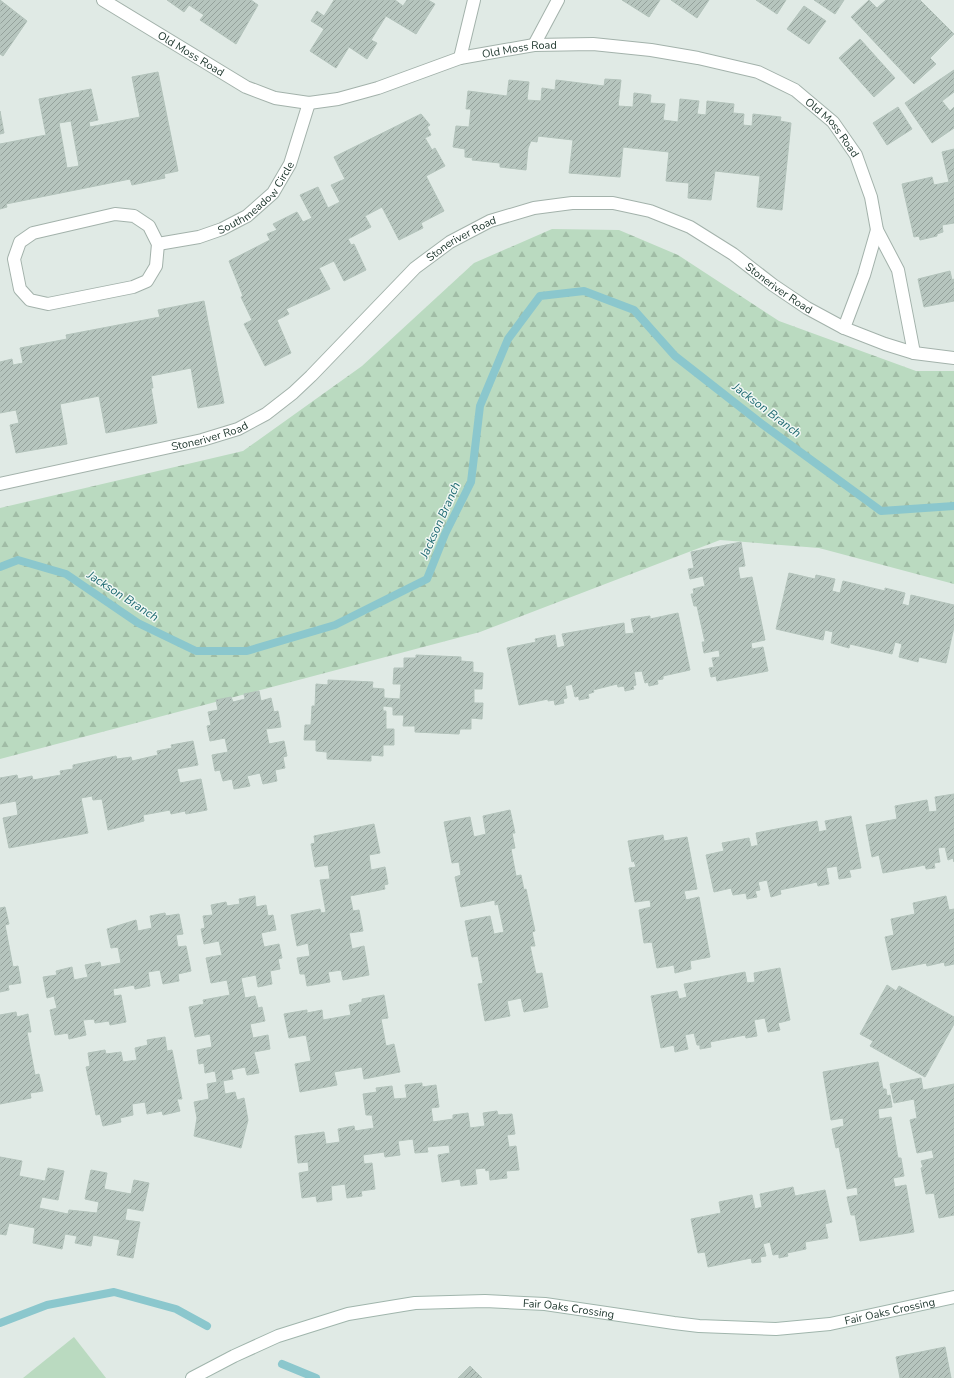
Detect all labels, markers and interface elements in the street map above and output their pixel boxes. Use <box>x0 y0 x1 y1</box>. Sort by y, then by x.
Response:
street label: Old Moss Road <box>155 28 227 80</box>
street label: Old Moss Road <box>481 37 557 62</box>
street label: Old Moss Road <box>802 94 863 160</box>
street label: Southmeadow Circle <box>215 158 298 238</box>
street label: Stoneriver Road <box>423 212 498 265</box>
street label: Stoneriver Road <box>742 259 815 317</box>
water label: Jackson Branch <box>729 378 805 441</box>
street label: Stoneriver Road <box>170 418 251 454</box>
water label: Jackson Branch <box>416 479 464 562</box>
water label: Jackson Branch <box>83 566 162 625</box>
street label: Fair Oaks Crossing <box>843 1294 936 1328</box>
street label: Fair Oaks Crossing <box>522 1295 615 1322</box>

